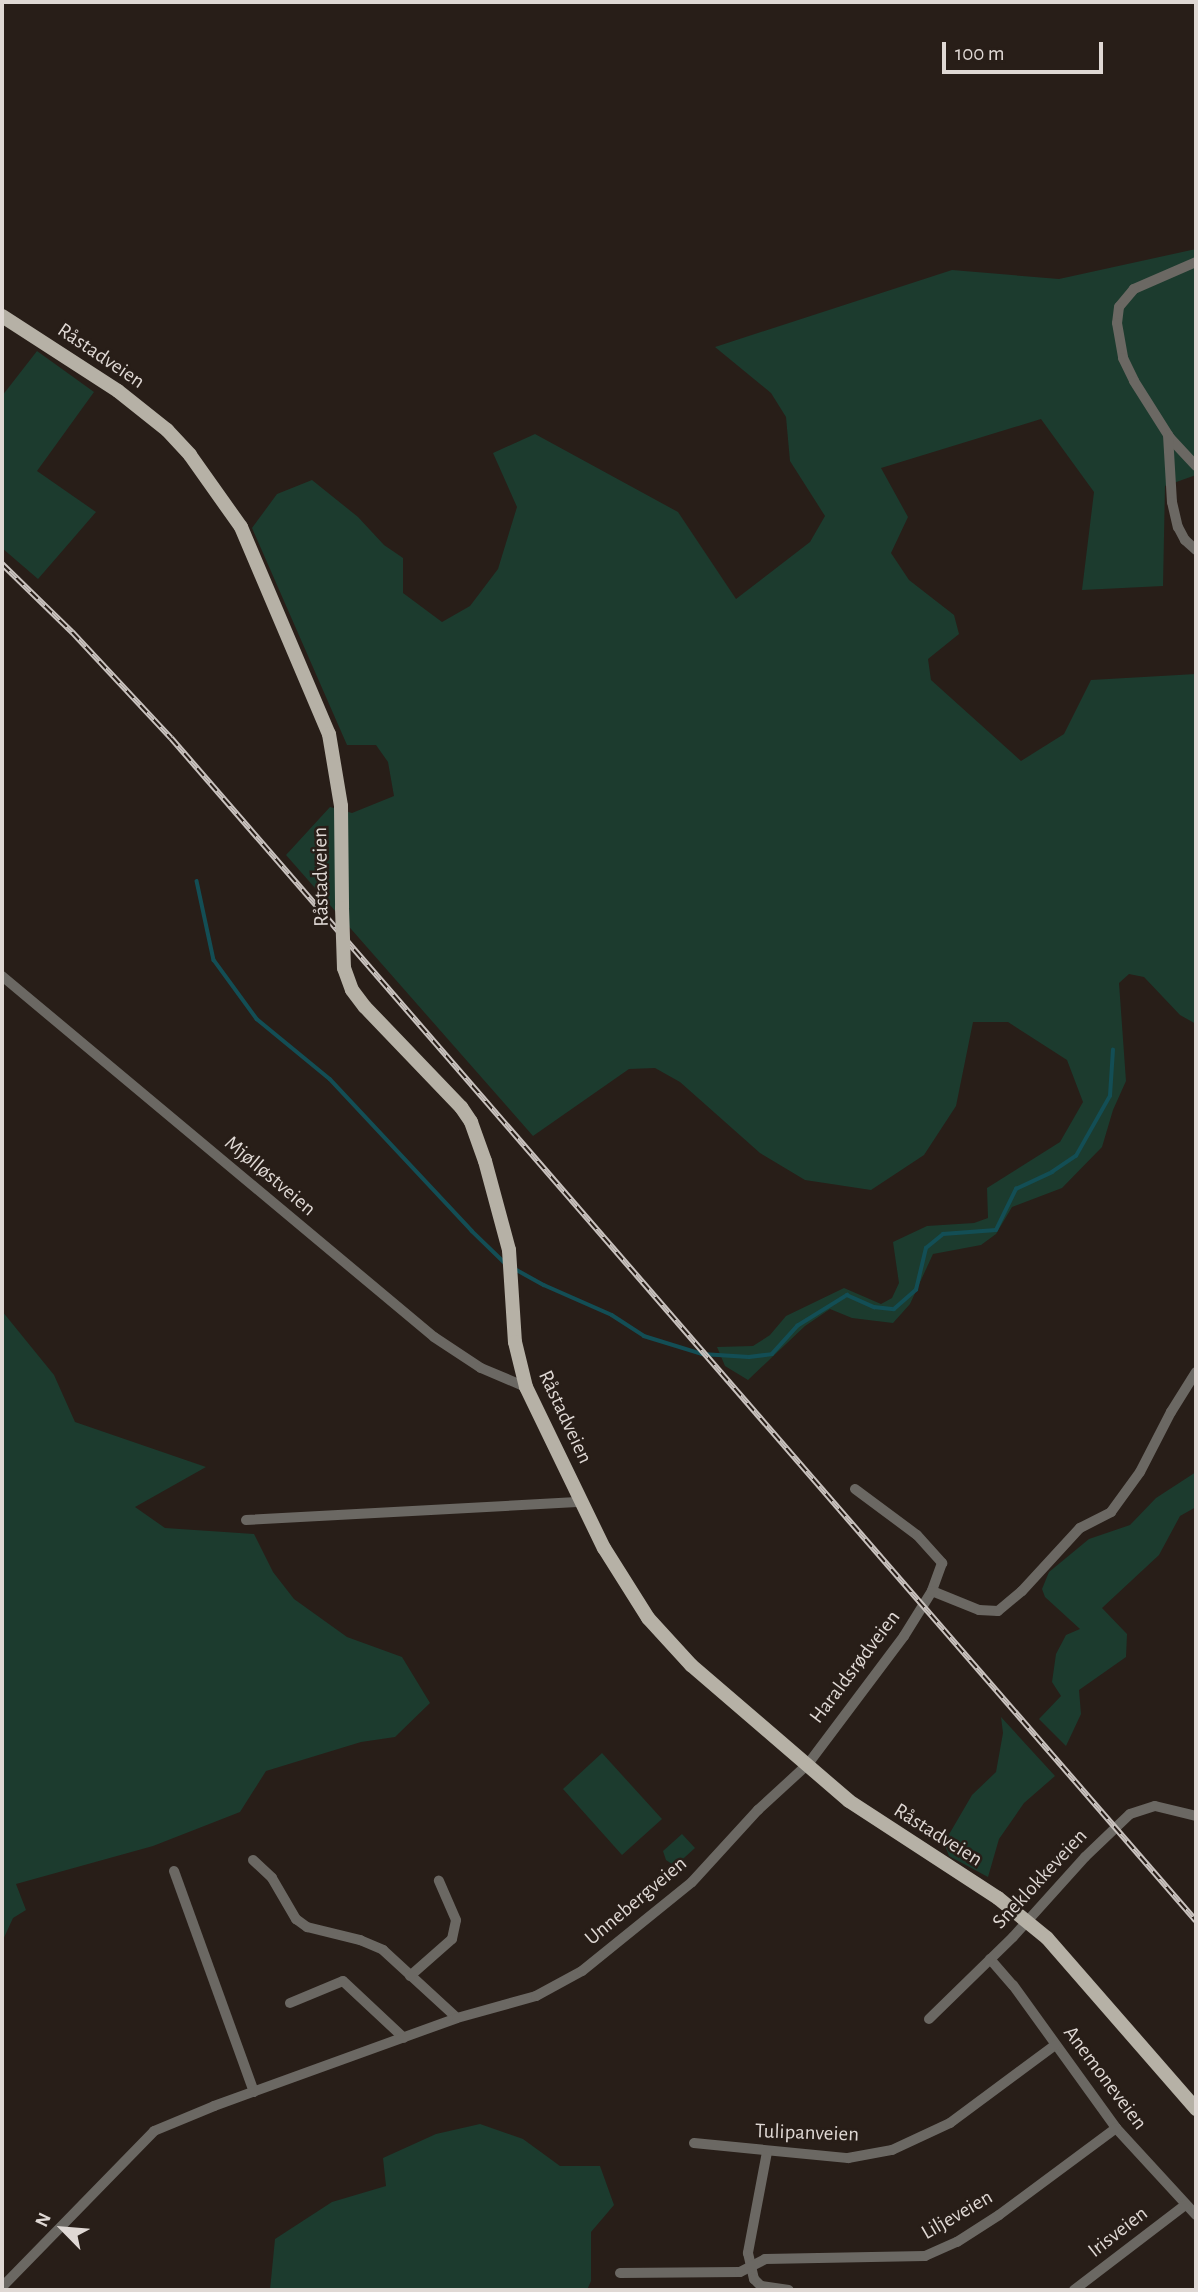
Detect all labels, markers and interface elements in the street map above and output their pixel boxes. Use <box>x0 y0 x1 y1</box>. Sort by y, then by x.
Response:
scale bar <box>946 28 1107 72</box>
text: 100 m <box>955 43 1005 64</box>
street label: Råstadveien <box>53 318 149 394</box>
street label: Råstadveien <box>308 827 334 927</box>
street label: Mjølløstveien <box>219 1131 321 1221</box>
street label: Råstadveien <box>532 1366 598 1468</box>
street label: Haraldsrødveien <box>804 1605 906 1729</box>
street label: Råstadveien <box>889 1798 987 1872</box>
street label: Sneklokkeveien <box>987 1824 1093 1934</box>
street label: Unnebergveien <box>580 1851 692 1951</box>
street label: Anemoneveien <box>1058 2021 1152 2135</box>
street label: Tulipanveien <box>754 2119 860 2147</box>
street label: Liljeveien <box>917 2185 997 2245</box>
north arrow <box>28 2194 98 2264</box>
street label: Irisveien <box>1083 2201 1153 2263</box>
text: N <box>32 2210 55 2230</box>

